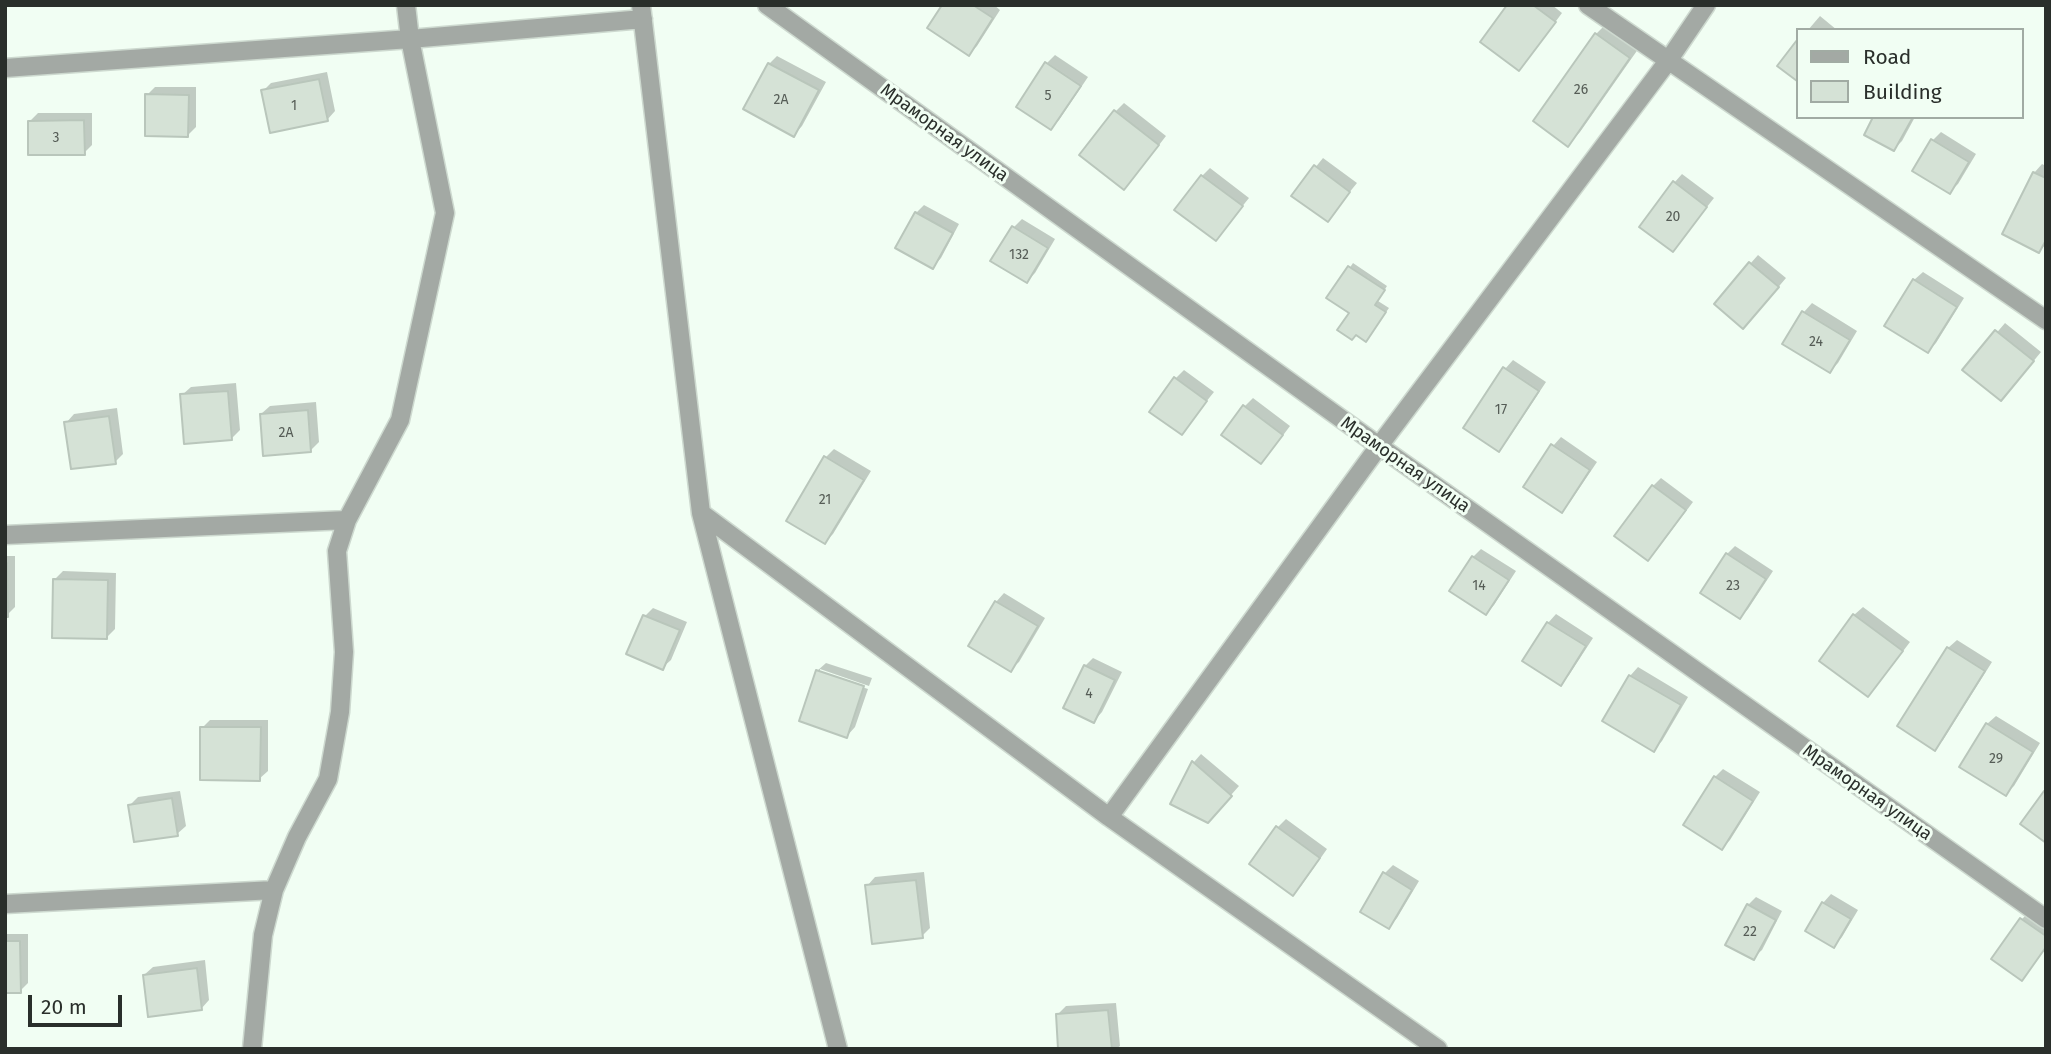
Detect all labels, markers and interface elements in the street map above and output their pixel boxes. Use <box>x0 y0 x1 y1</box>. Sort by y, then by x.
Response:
legend <box>1796 28 2023 119</box>
text: Road <box>1863 44 1911 70</box>
street label: Мраморная улица <box>876 79 1012 187</box>
text: Building <box>1863 79 1942 105</box>
house number: 26 <box>1574 82 1588 98</box>
house number: 5 <box>1044 88 1052 104</box>
house number: 2А <box>774 92 788 108</box>
house number: 1 <box>291 98 297 114</box>
house number: 3 <box>53 130 59 146</box>
house number: 20 <box>1666 209 1680 225</box>
house number: 132 <box>1009 247 1029 263</box>
house number: 24 <box>1809 334 1823 350</box>
house number: 17 <box>1495 402 1507 418</box>
street label: Мраморная улица <box>1336 412 1474 518</box>
house number: 2А <box>279 425 293 441</box>
house number: 21 <box>819 492 831 508</box>
house number: 14 <box>1472 578 1486 594</box>
house number: 23 <box>1726 578 1740 594</box>
house number: 4 <box>1085 686 1093 702</box>
street label: Мраморная улица <box>1798 740 1936 846</box>
house number: 29 <box>1989 751 2003 767</box>
house number: 22 <box>1743 924 1757 940</box>
scale bar <box>32 981 126 1025</box>
text: 20 m <box>41 994 87 1020</box>

